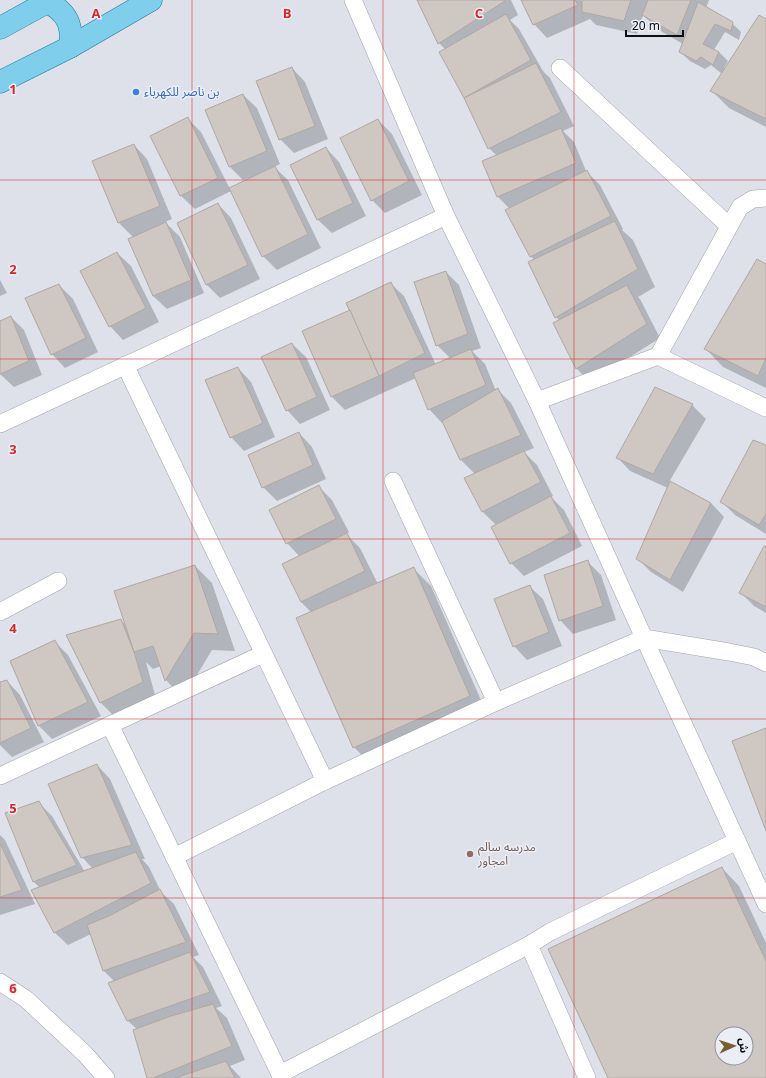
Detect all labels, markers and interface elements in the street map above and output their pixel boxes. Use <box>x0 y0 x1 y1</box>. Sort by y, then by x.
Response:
text: A <box>92 0 101 28</box>
text: B <box>283 0 292 28</box>
text: C <box>475 0 483 28</box>
scale bar <box>626 12 683 38</box>
text: 20 m <box>632 14 660 39</box>
text: 1 <box>9 76 17 104</box>
place label: بن ناصر للكهرباء <box>144 80 219 105</box>
marker: بن ناصر للكهرباء <box>131 87 141 97</box>
text: 2 <box>9 256 17 284</box>
text: 3 <box>9 436 17 464</box>
text: 4 <box>9 615 17 643</box>
text: 5 <box>9 795 17 823</box>
place label: مدرسه سالم امجاور <box>477 835 536 874</box>
marker: مدرسه سالم امجاور <box>465 849 475 859</box>
text: 6 <box>9 975 17 1003</box>
north arrow <box>714 1026 754 1066</box>
text: ش <box>732 1037 755 1054</box>

